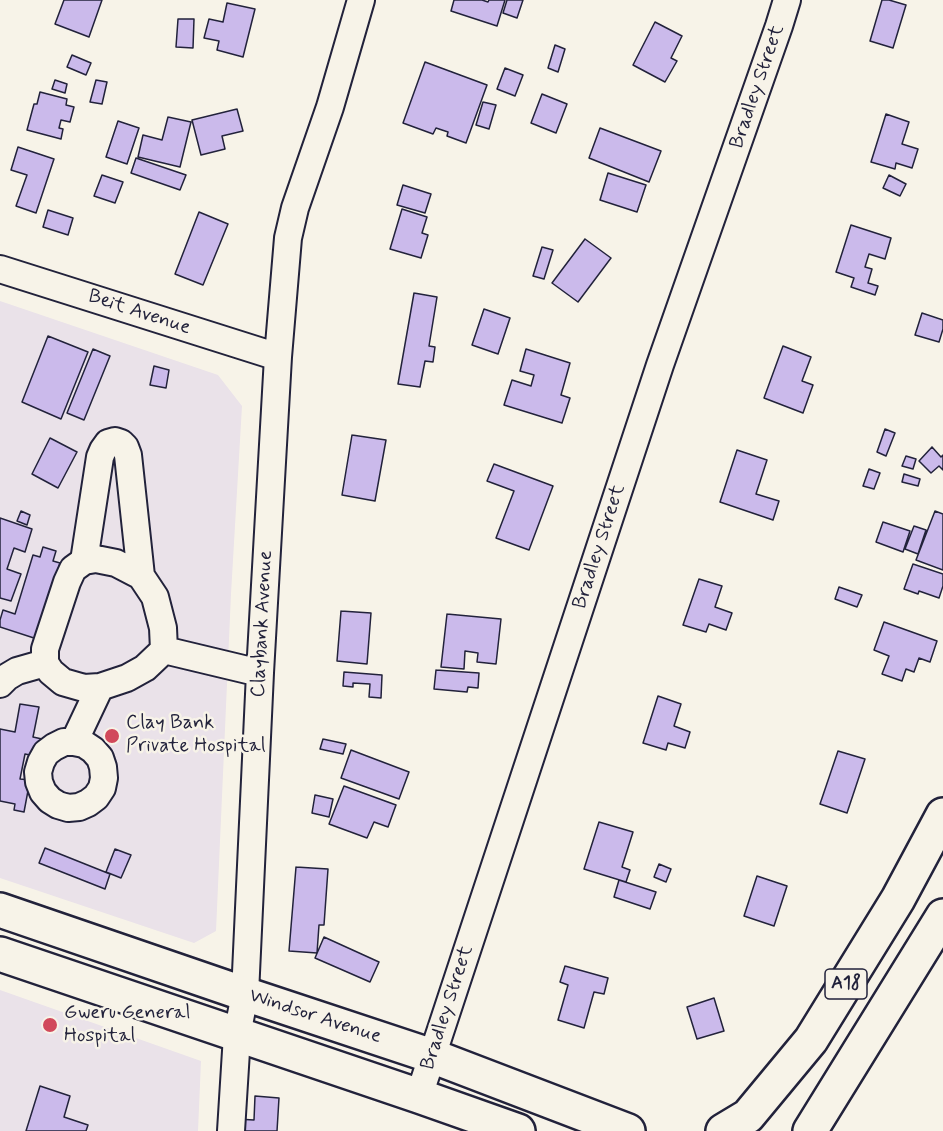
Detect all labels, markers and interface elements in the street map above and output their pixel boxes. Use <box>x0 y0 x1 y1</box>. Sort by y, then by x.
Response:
street label: Bradley Street <box>726 22 790 152</box>
street label: Beit Avenue <box>85 285 193 341</box>
street label: Bradley Street <box>569 482 631 612</box>
street label: Claybank Avenue <box>247 550 279 698</box>
place label: Clay Bank Private Hospital <box>126 712 266 759</box>
marker: Clay Bank Private Hospital <box>103 727 121 745</box>
street label: Bradley Street <box>417 943 479 1073</box>
road number: A18 <box>825 969 867 999</box>
street label: Windsor Avenue <box>246 984 384 1050</box>
place label: Gweru General Hospital <box>64 1002 190 1049</box>
marker: Gweru General Hospital <box>41 1016 59 1034</box>

